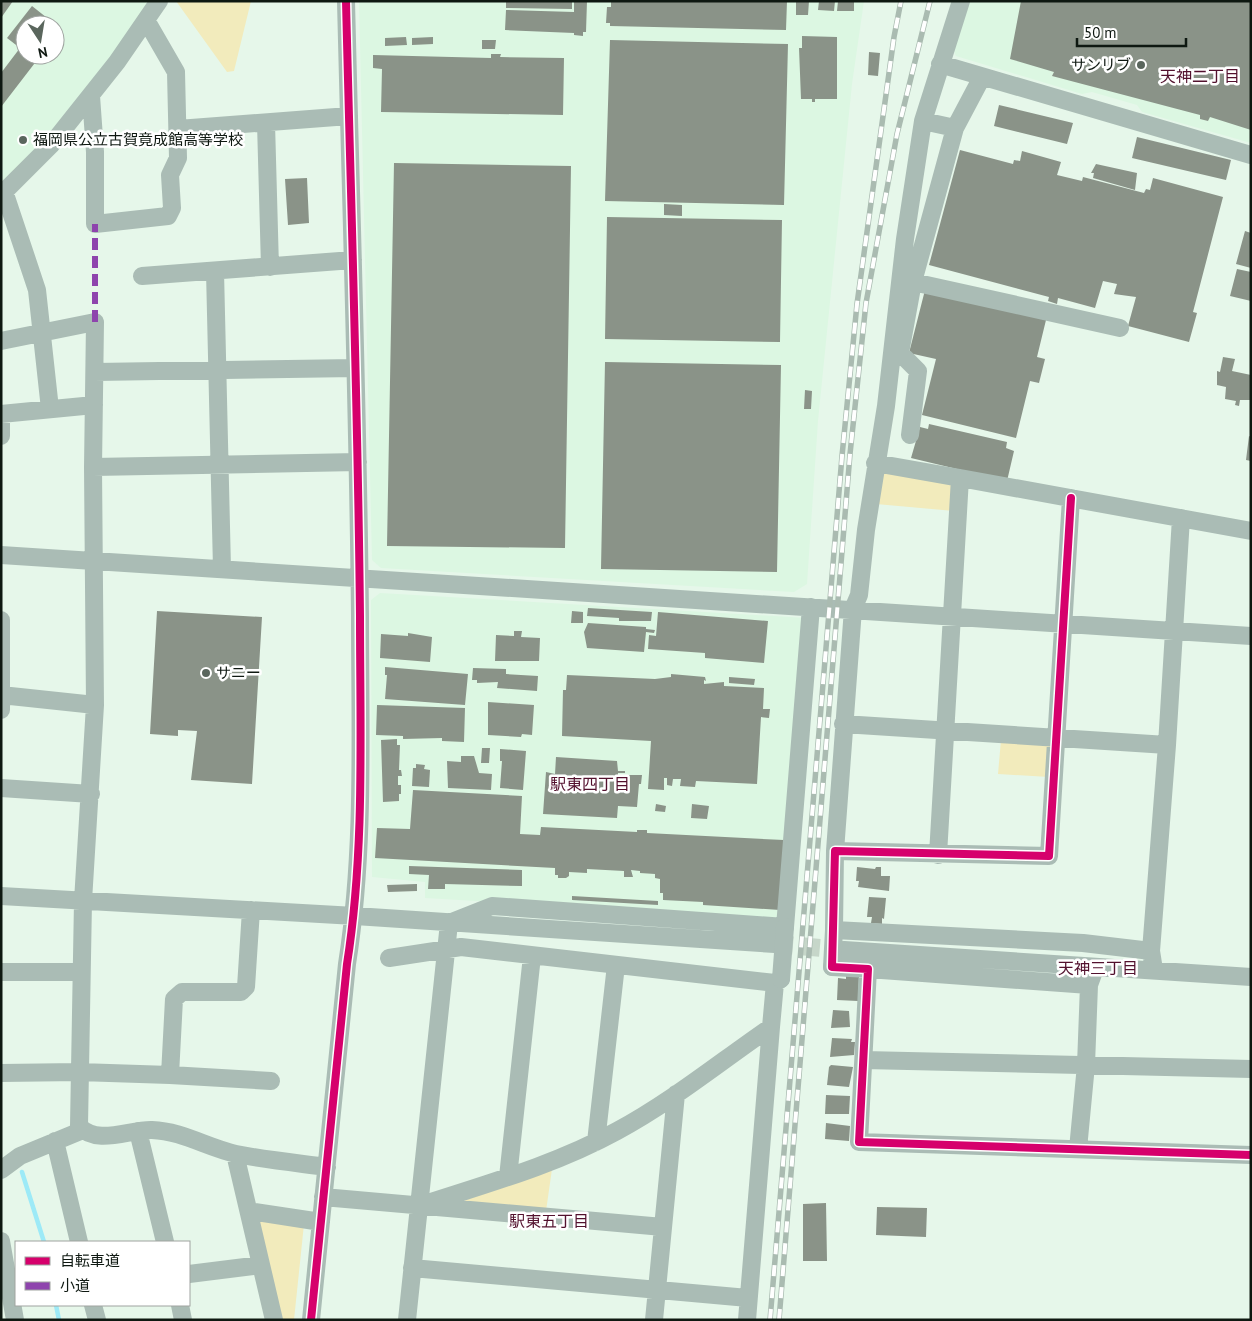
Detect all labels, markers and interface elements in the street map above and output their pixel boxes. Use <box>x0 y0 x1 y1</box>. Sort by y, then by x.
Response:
north arrow <box>15 15 65 65</box>
scale bar <box>1077 15 1186 47</box>
text: 50 m <box>1084 23 1117 42</box>
text: N <box>36 43 49 62</box>
place label: サンリブ <box>1071 55 1131 74</box>
marker: サンリブ <box>1135 59 1147 71</box>
district label: 天神二丁目 <box>1160 66 1240 86</box>
place label: 福岡県公立古賀竟成館高等学校 <box>33 130 243 149</box>
marker: 福岡県公立古賀竟成館高等学校 <box>17 134 29 146</box>
place label: サニー <box>216 663 261 682</box>
marker: サニー <box>200 667 212 679</box>
district label: 駅東四丁目 <box>550 774 630 794</box>
district label: 天神三丁目 <box>1058 958 1138 978</box>
district label: 駅東五丁目 <box>509 1211 589 1231</box>
legend <box>15 1241 190 1306</box>
text: 自転車道 <box>60 1251 120 1270</box>
text: 小道 <box>60 1276 90 1295</box>

